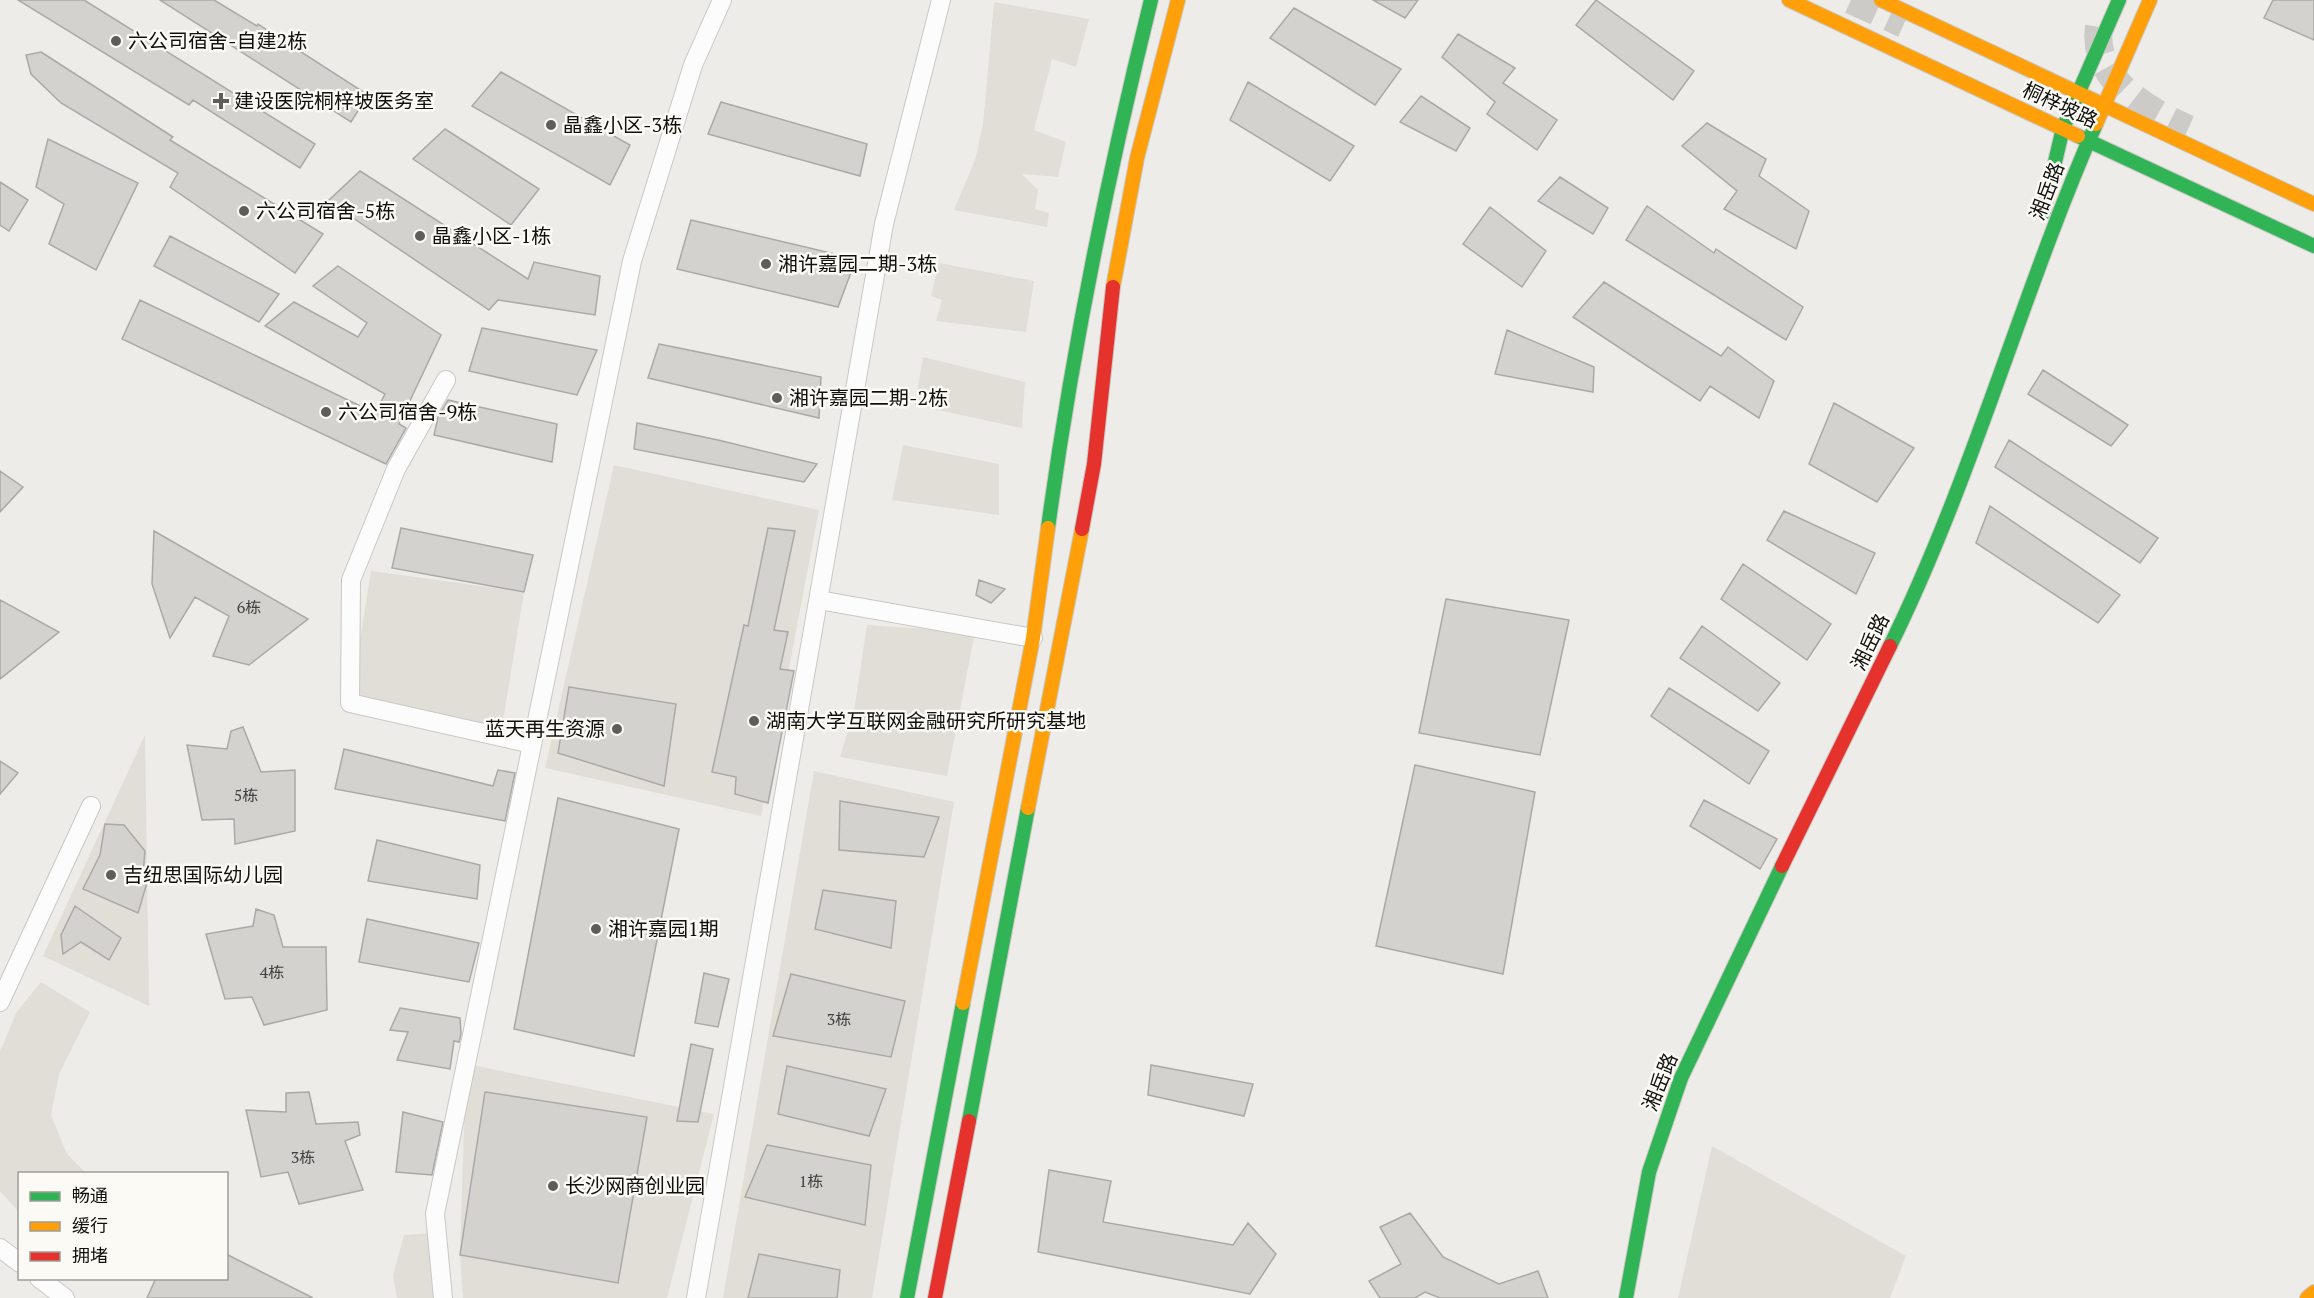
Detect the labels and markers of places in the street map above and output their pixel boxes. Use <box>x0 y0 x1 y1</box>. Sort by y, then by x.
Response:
place label: 六公司宿舍-自建2栋 <box>128 27 307 54</box>
marker: 六公司宿舍-自建2栋 <box>109 34 123 48</box>
place label: 建设医院桐梓坡医务室 <box>234 87 434 114</box>
marker: 建设医院桐梓坡医务室 <box>212 92 230 110</box>
place label: 晶鑫小区-3栋 <box>563 111 682 138</box>
marker: 晶鑫小区-3栋 <box>544 118 558 132</box>
place label: 六公司宿舍-5栋 <box>256 197 395 224</box>
marker: 六公司宿舍-5栋 <box>237 204 251 218</box>
place label: 晶鑫小区-1栋 <box>432 222 551 249</box>
marker: 晶鑫小区-1栋 <box>413 229 427 243</box>
place label: 湘许嘉园二期-3栋 <box>778 250 937 277</box>
marker: 湘许嘉园二期-3栋 <box>759 257 773 271</box>
place label: 湘许嘉园二期-2栋 <box>789 384 948 411</box>
marker: 湘许嘉园二期-2栋 <box>770 391 784 405</box>
place label: 六公司宿舍-9栋 <box>338 398 477 425</box>
marker: 六公司宿舍-9栋 <box>319 405 333 419</box>
place label: 湖南大学互联网金融研究所研究基地 <box>766 707 1086 734</box>
marker: 湖南大学互联网金融研究所研究基地 <box>747 714 761 728</box>
place label: 蓝天再生资源 <box>485 715 605 742</box>
marker: 蓝天再生资源 <box>610 722 624 736</box>
place label: 吉纽思国际幼儿园 <box>123 861 283 888</box>
marker: 吉纽思国际幼儿园 <box>104 868 118 882</box>
place label: 湘许嘉园1期 <box>608 915 719 942</box>
marker: 湘许嘉园1期 <box>589 922 603 936</box>
place label: 长沙网商创业园 <box>565 1172 705 1199</box>
marker: 长沙网商创业园 <box>546 1179 560 1193</box>

